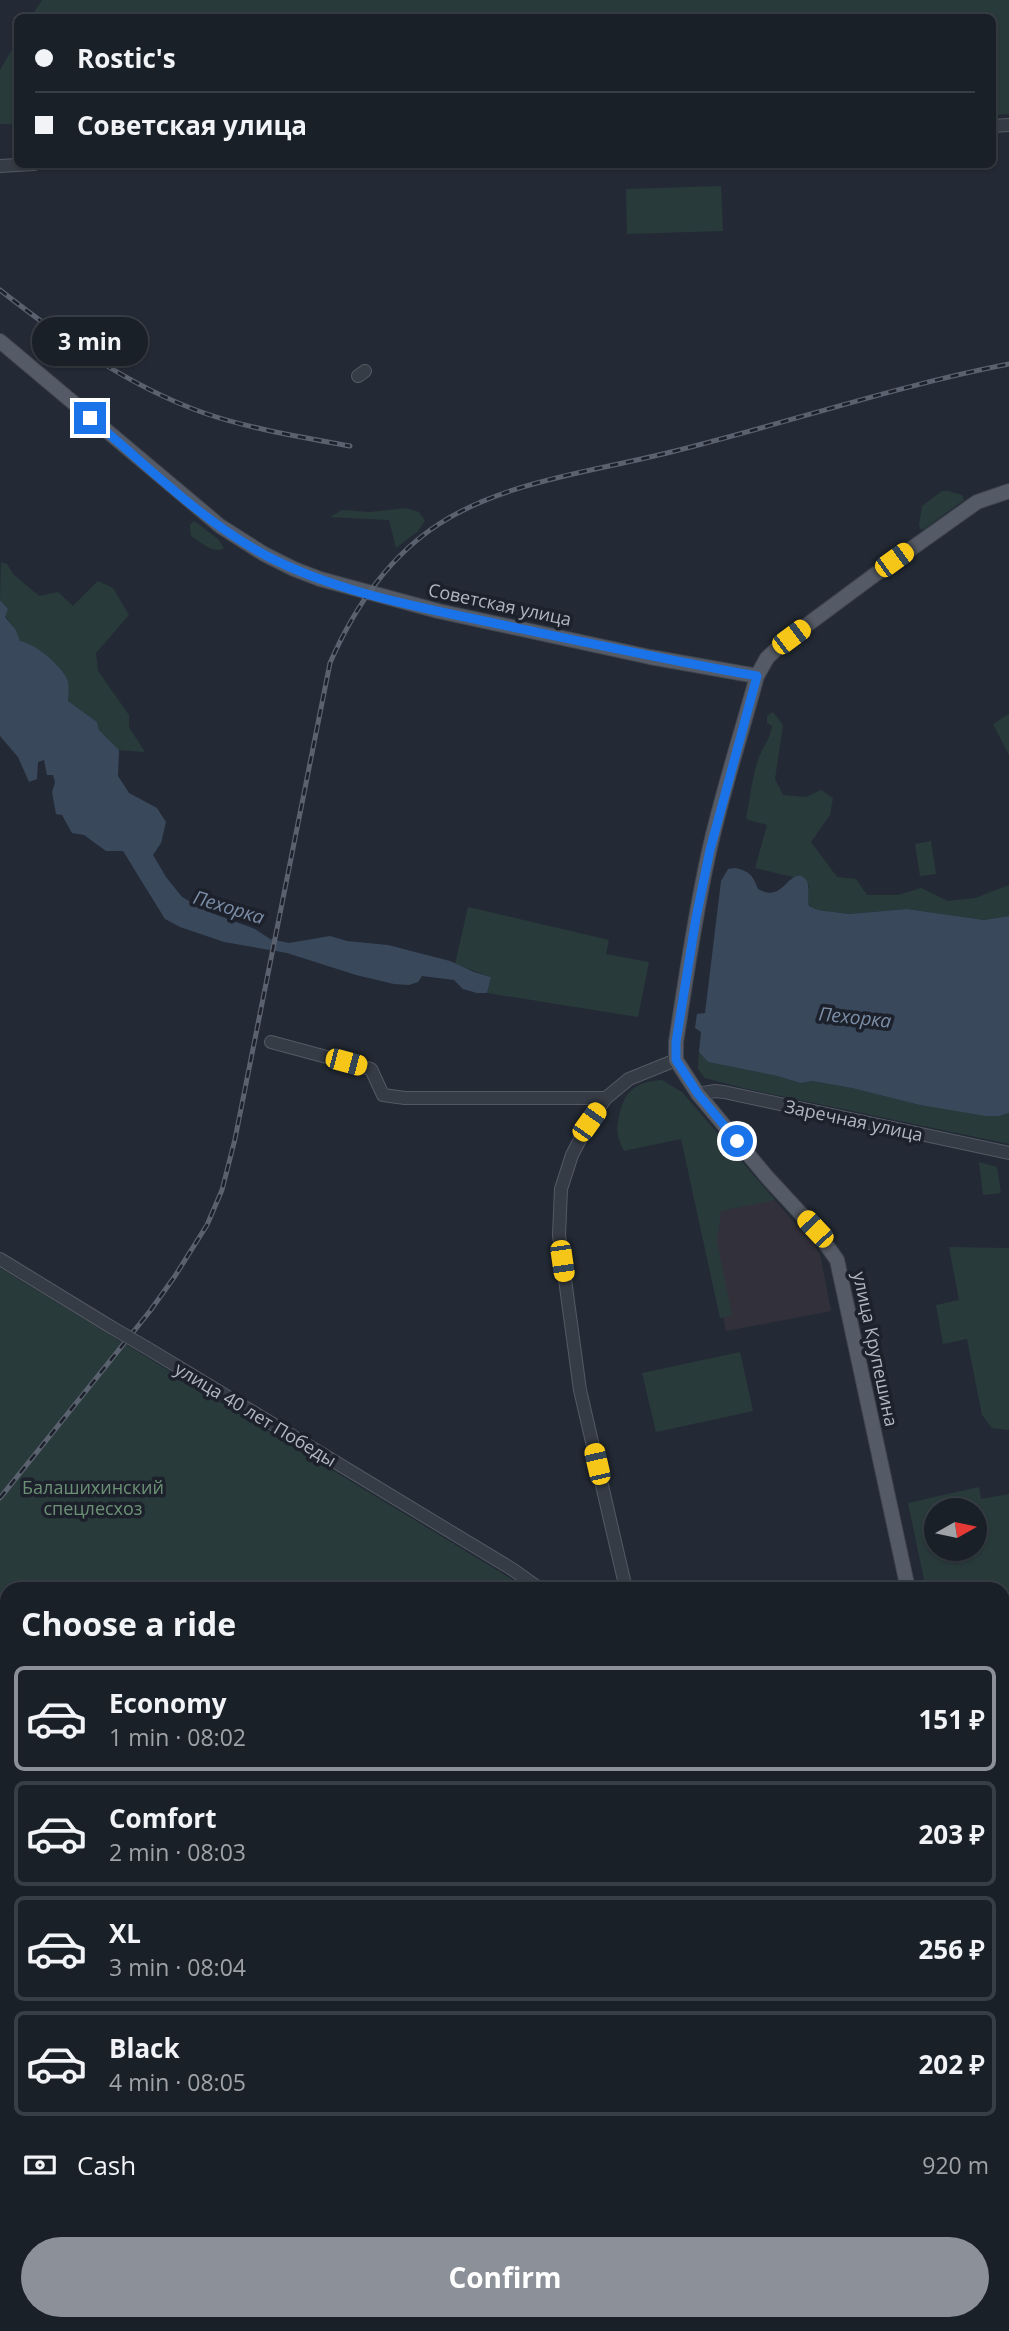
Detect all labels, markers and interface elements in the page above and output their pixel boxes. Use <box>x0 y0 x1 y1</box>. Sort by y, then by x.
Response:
text: Rostic's <box>77 40 176 76</box>
text: Советская улица <box>77 107 307 143</box>
callout: 3 min <box>32 316 148 366</box>
text: 3 min <box>58 325 122 357</box>
route end <box>74 402 106 434</box>
car <box>871 539 918 581</box>
street label: Советская улица <box>426 577 574 631</box>
car <box>768 616 815 658</box>
water label: Пехорка <box>190 884 268 930</box>
water label: Пехорка <box>817 1000 893 1034</box>
car <box>323 1046 370 1078</box>
street label: Заречная улица <box>783 1094 925 1146</box>
car <box>569 1099 610 1145</box>
route start <box>721 1125 753 1157</box>
car <box>793 1206 838 1252</box>
car <box>549 1239 576 1283</box>
street label: улица Крупешина <box>848 1269 904 1429</box>
street label: улица 40 лет Победы <box>171 1356 341 1472</box>
car <box>583 1441 612 1487</box>
park label: Балашихинский спецлесхоз <box>22 1475 164 1520</box>
north arrow <box>924 1498 987 1561</box>
map controls <box>924 1498 987 1561</box>
text: Choose a ride <box>21 1602 236 1645</box>
text: Economy <box>109 1685 227 1721</box>
icon: car <box>25 1687 88 1750</box>
text: 151 ₽ <box>919 1701 985 1737</box>
text: 1 min · 08:02 <box>109 1721 246 1753</box>
text: Comfort <box>109 1800 216 1836</box>
icon: car <box>25 1802 88 1865</box>
text: 203 ₽ <box>919 1816 985 1852</box>
text: 2 min · 08:03 <box>109 1836 246 1868</box>
text: XL <box>109 1915 141 1951</box>
icon: car <box>25 1917 88 1980</box>
text: 256 ₽ <box>919 1931 985 1967</box>
text: 3 min · 08:04 <box>109 1951 246 1983</box>
text: Black <box>109 2030 180 2066</box>
icon: car <box>25 2032 88 2095</box>
text: 202 ₽ <box>919 2046 985 2082</box>
text: 4 min · 08:05 <box>109 2066 246 2098</box>
icon: cash <box>21 2146 59 2184</box>
text: Cash <box>77 2147 136 2183</box>
text: 920 m <box>922 2149 989 2181</box>
button: Confirm <box>21 2237 989 2317</box>

